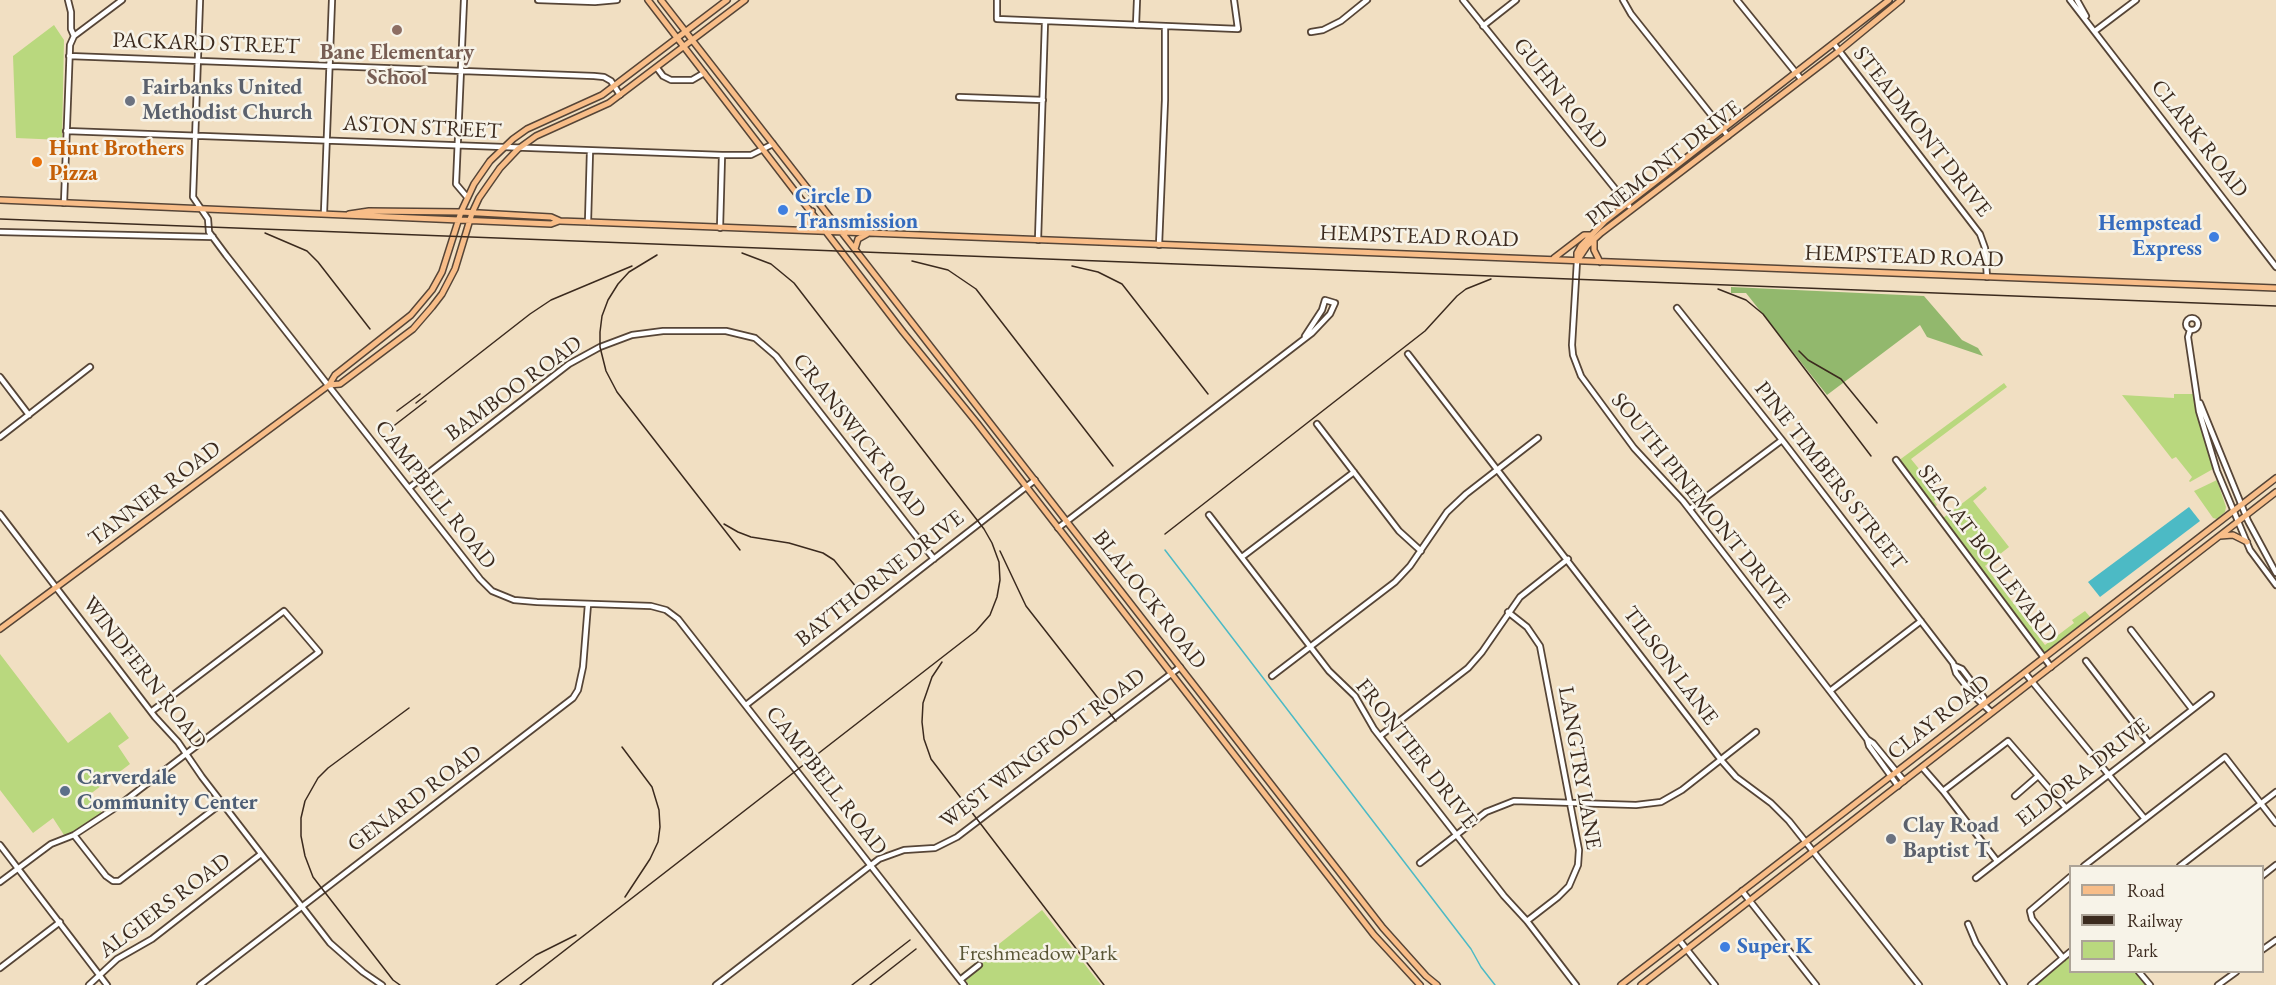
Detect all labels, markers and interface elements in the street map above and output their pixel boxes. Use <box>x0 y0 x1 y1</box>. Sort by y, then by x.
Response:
marker: Bane Elementary School <box>390 23 404 37</box>
street label: PACKARD STREET <box>112 28 300 60</box>
street label: GUHN ROAD <box>1507 33 1613 155</box>
place label: Bane Elementary School <box>320 40 474 92</box>
street label: STEADMONT DRIVE <box>1847 41 1997 223</box>
place label: Fairbanks United Methodist Church <box>142 75 313 126</box>
street label: CLARK ROAD <box>2145 75 2253 203</box>
marker: Fairbanks United Methodist Church <box>123 94 137 108</box>
street label: PINEMONT DRIVE <box>1581 95 1747 233</box>
street label: ASTON STREET <box>342 111 502 145</box>
place label: Hunt Brothers Pizza <box>49 136 184 188</box>
marker: Hunt Brothers Pizza <box>30 155 44 169</box>
place label: Circle D Transmission <box>795 184 918 236</box>
marker: Circle D Transmission <box>776 203 790 217</box>
place label: Hempstead Express <box>2098 211 2202 262</box>
street label: HEMPSTEAD ROAD <box>1319 220 1519 254</box>
marker: Hempstead Express <box>2207 230 2221 244</box>
street label: HEMPSTEAD ROAD <box>1804 240 2004 274</box>
street label: BAMBOO ROAD <box>441 331 587 447</box>
street label: CRANSWICK ROAD <box>787 349 931 523</box>
street label: PINE TIMBERS STREET <box>1748 377 1912 575</box>
street label: SOUTH PINEMONT DRIVE <box>1605 388 1795 614</box>
street label: CAMPBELL ROAD <box>369 415 501 575</box>
street label: TANNER ROAD <box>84 436 226 552</box>
street label: SEACAT BOULEVARD <box>1912 460 2062 648</box>
street label: BAYTHORNE DRIVE <box>791 505 969 653</box>
street label: BLALOCK ROAD <box>1086 525 1212 675</box>
street label: WINDFERN ROAD <box>76 591 212 755</box>
street label: TILSON LANE <box>1617 601 1723 731</box>
street label: WEST WINGFOOT ROAD <box>935 663 1151 835</box>
street label: CLAY ROAD <box>1882 670 1996 766</box>
street label: FRONTIER DRIVE <box>1349 674 1483 834</box>
street label: LANGTRY LANE <box>1552 684 1606 852</box>
street label: CAMPBELL ROAD <box>760 701 892 861</box>
street label: ELDORA DRIVE <box>2011 713 2155 833</box>
street label: GENARD ROAD <box>343 740 487 858</box>
place label: Carverdale Community Center <box>77 765 258 816</box>
marker: Carverdale Community Center <box>58 784 72 798</box>
place label: Clay Road Baptist T <box>1903 813 1999 864</box>
marker: Clay Road Baptist T <box>1884 832 1898 846</box>
street label: ALGIERS ROAD <box>94 848 236 964</box>
legend <box>2069 865 2264 973</box>
text: Road <box>2127 879 2165 902</box>
text: Railway <box>2127 909 2183 932</box>
place label: Super K <box>1737 934 1812 960</box>
text: Park <box>2127 939 2158 962</box>
marker: Super K <box>1718 940 1732 954</box>
park label: Freshmeadow Park <box>959 941 1117 967</box>

